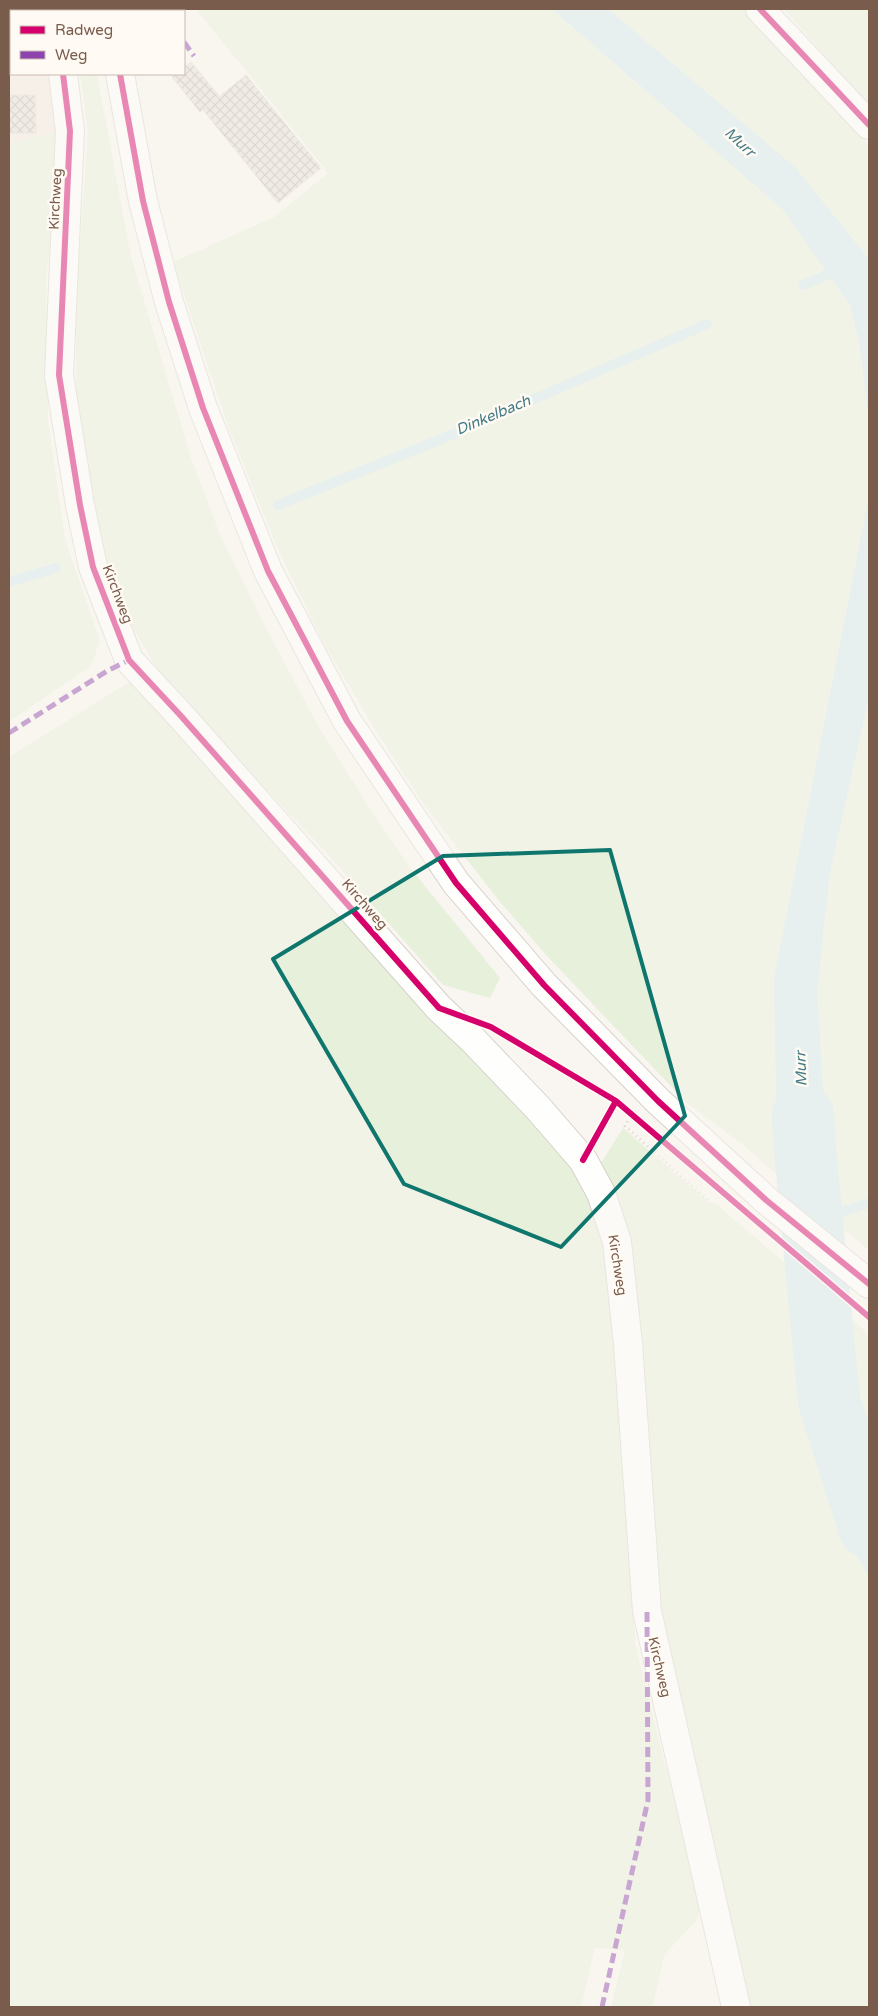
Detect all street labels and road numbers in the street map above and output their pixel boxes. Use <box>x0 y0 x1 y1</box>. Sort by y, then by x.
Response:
street label: Kirchweg <box>45 168 66 230</box>
street label: Kirchweg <box>99 562 137 626</box>
street label: Kirchweg <box>338 875 391 933</box>
street label: Kirchweg <box>604 1233 631 1297</box>
street label: Kirchweg <box>644 1635 675 1699</box>

